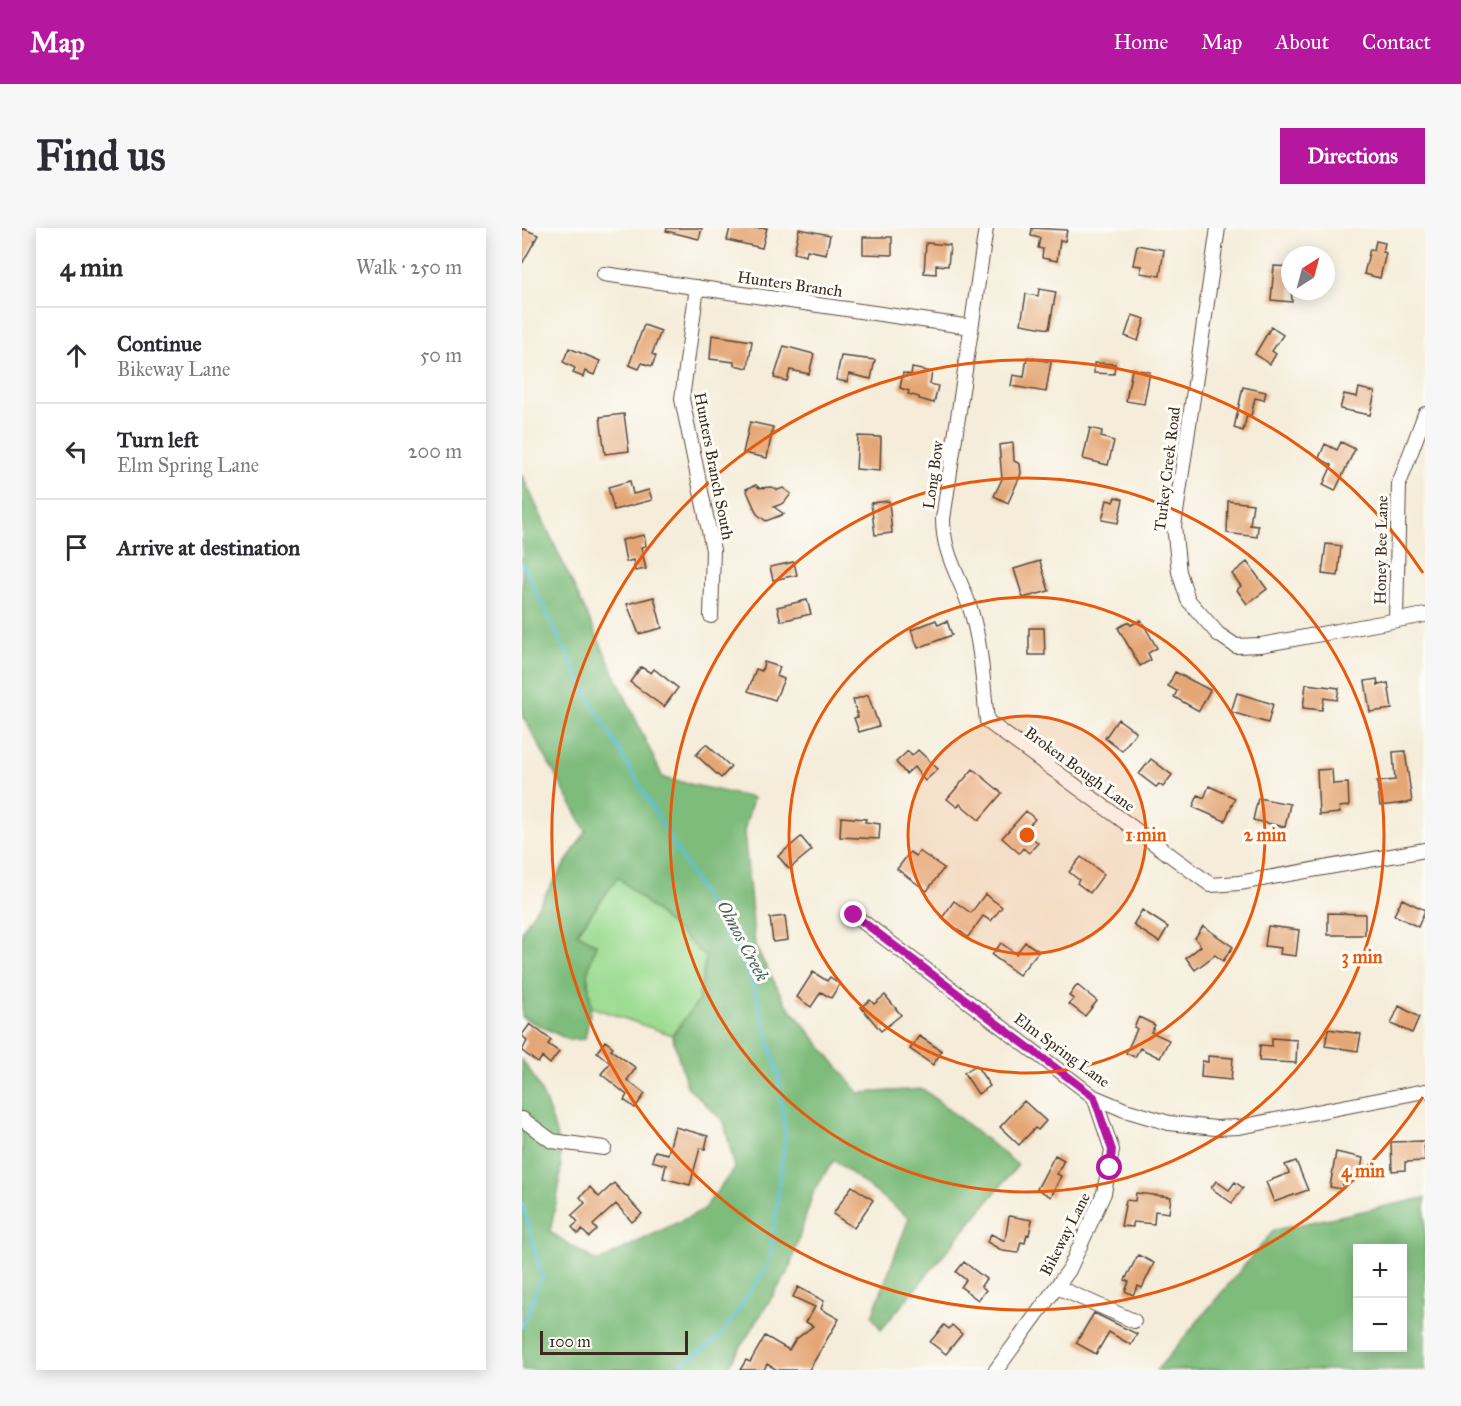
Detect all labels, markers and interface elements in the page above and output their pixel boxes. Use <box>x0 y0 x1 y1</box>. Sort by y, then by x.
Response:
text: Map <box>30 25 85 60</box>
text: Home <box>1113 29 1168 55</box>
text: Map <box>1201 29 1242 55</box>
text: About <box>1275 29 1329 55</box>
text: Contact <box>1362 29 1431 55</box>
button: Directions <box>1280 128 1425 184</box>
text: Find us <box>36 130 166 182</box>
north arrow <box>1281 246 1335 300</box>
text: 4 min <box>60 251 123 283</box>
text: Walk · 250 m <box>356 255 462 279</box>
street label: Hunters Branch <box>736 267 844 301</box>
text: Continue <box>117 330 202 357</box>
icon: ahead <box>60 339 93 372</box>
text: 50 m <box>420 343 462 367</box>
text: Bikeway Lane <box>117 357 230 381</box>
street label: Hunters Branch South <box>690 391 738 541</box>
street label: Turkey Creek Road <box>1150 406 1184 532</box>
text: Turn left <box>117 426 199 453</box>
icon: left <box>60 435 93 468</box>
text: 200 m <box>408 439 462 463</box>
street label: Long Bow <box>919 439 948 511</box>
text: Elm Spring Lane <box>117 453 259 477</box>
street label: Honey Bee Lane <box>1371 495 1391 605</box>
icon: arrive <box>60 531 93 564</box>
text: Arrive at destination <box>117 534 300 561</box>
street label: Broken Bough Lane <box>1021 723 1139 816</box>
text: 1 min <box>1126 824 1167 846</box>
text: 2 min <box>1244 824 1287 846</box>
centre of rings <box>1017 825 1037 845</box>
water label: Olmos Creek <box>713 897 773 985</box>
route end <box>840 901 866 927</box>
text: 3 min <box>1342 946 1383 969</box>
street label: Elm Spring Lane <box>1010 1009 1114 1092</box>
route start <box>1096 1154 1122 1180</box>
text: 4 min <box>1341 1160 1385 1183</box>
street label: Bikeway Lane <box>1036 1189 1094 1279</box>
map controls <box>1353 1244 1407 1352</box>
button: + <box>1353 1244 1407 1298</box>
button: − <box>1353 1298 1407 1352</box>
scale bar <box>540 1328 688 1356</box>
text: 100 m <box>549 1332 591 1351</box>

